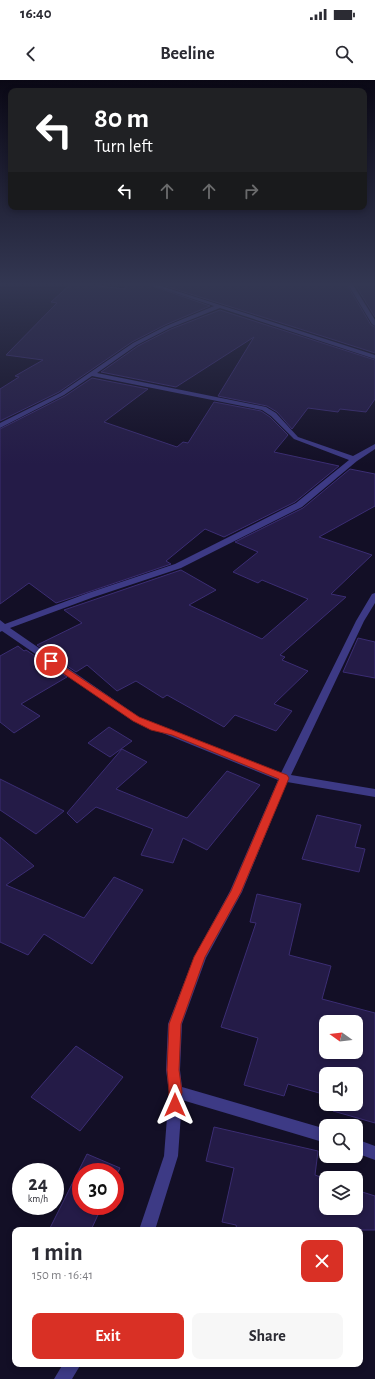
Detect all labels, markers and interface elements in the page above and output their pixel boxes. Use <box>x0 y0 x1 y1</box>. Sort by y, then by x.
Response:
text: 16:40 <box>20 6 51 21</box>
icon: back <box>20 43 42 65</box>
icon: search <box>333 43 355 65</box>
text: Beeline <box>160 45 215 63</box>
icon: left <box>28 104 80 156</box>
text: 80 m <box>94 105 149 133</box>
text: Turn left <box>94 138 153 156</box>
icon: left <box>114 180 136 202</box>
icon: ahead <box>156 180 178 202</box>
icon: ahead <box>198 180 220 202</box>
icon: right <box>240 180 262 202</box>
pin <box>34 644 68 678</box>
icon: arrive <box>40 650 62 672</box>
north arrow <box>319 1015 363 1059</box>
map controls <box>319 1015 363 1215</box>
button: sound <box>319 1067 363 1111</box>
position arrow <box>154 1084 196 1126</box>
button: search <box>319 1119 363 1163</box>
speed limit sign: 30 <box>72 1163 124 1215</box>
button: layers <box>319 1171 363 1215</box>
text: 24 <box>28 1174 48 1194</box>
text: km/h <box>28 1194 48 1204</box>
button: close <box>301 1240 343 1282</box>
text: 1 min <box>32 1241 83 1265</box>
text: 150 m · 16:41 <box>32 1269 93 1282</box>
button: Exit <box>32 1313 184 1359</box>
button: Share <box>192 1313 343 1359</box>

